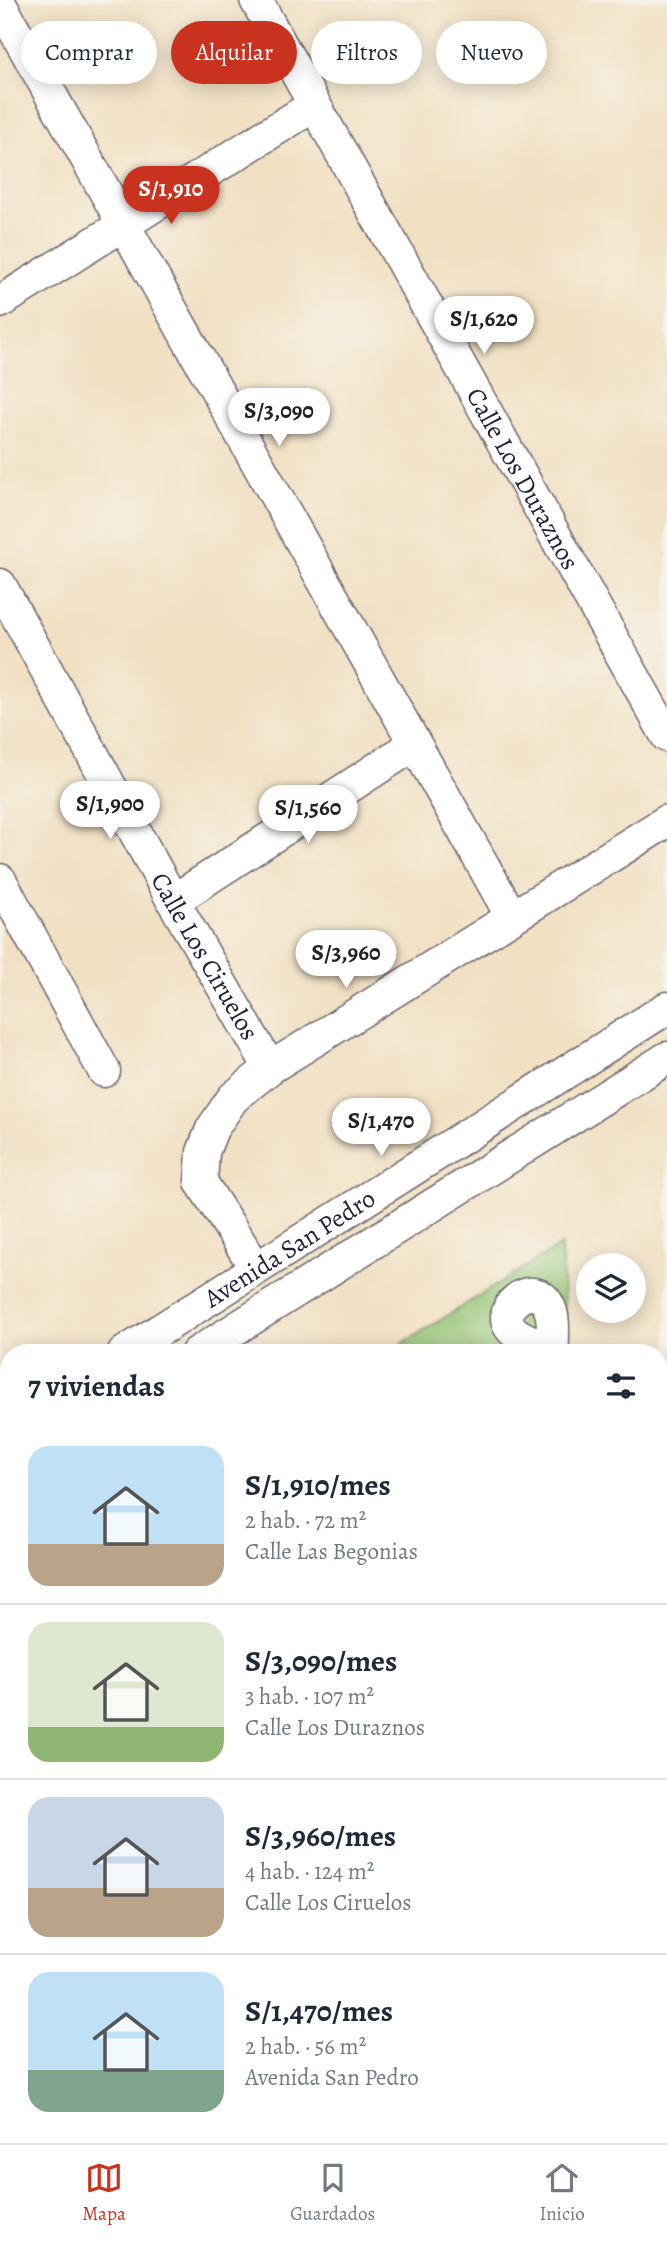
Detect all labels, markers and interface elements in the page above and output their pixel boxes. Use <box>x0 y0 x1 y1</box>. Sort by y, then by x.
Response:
chip: Comprar <box>21 21 157 84</box>
chip: Alquilar <box>171 21 297 84</box>
chip: Filtros <box>311 21 422 84</box>
chip: Nuevo <box>436 21 547 84</box>
pin: S/1,910 <box>106 166 236 226</box>
text: S/1,910 <box>139 173 203 204</box>
pin: S/1,620 <box>419 296 549 356</box>
text: S/1,620 <box>450 303 518 334</box>
street label: Calle Los Duraznos <box>458 381 588 576</box>
pin: S/3,090 <box>214 388 344 448</box>
text: S/3,090 <box>244 395 314 426</box>
pin: S/1,900 <box>45 782 175 841</box>
pin: S/1,560 <box>243 786 373 845</box>
text: S/1,900 <box>76 788 144 819</box>
text: S/1,560 <box>275 792 341 823</box>
street label: Calle Los Ciruelos <box>143 866 267 1047</box>
pin: S/3,960 <box>281 930 411 990</box>
text: S/3,960 <box>312 937 381 968</box>
pin: S/1,470 <box>316 1098 446 1158</box>
text: S/1,470 <box>348 1105 414 1136</box>
street label: Avenida San Pedro <box>197 1181 382 1316</box>
map controls <box>576 1253 646 1323</box>
button: layers <box>576 1253 646 1323</box>
text: 7 viviendas <box>28 1366 165 1406</box>
icon: filters <box>602 1367 640 1405</box>
text: S/1,910/mes <box>245 1465 391 1505</box>
icon: home <box>84 1474 168 1558</box>
text: 2 hab. · 72 m² <box>245 1505 366 1536</box>
text: Calle Las Begonias <box>245 1536 418 1567</box>
text: S/3,090/mes <box>245 1641 397 1681</box>
icon: home <box>84 1650 168 1734</box>
text: 3 hab. · 107 m² <box>245 1681 374 1712</box>
text: Calle Los Duraznos <box>245 1712 425 1743</box>
text: S/3,960/mes <box>245 1816 396 1856</box>
icon: home <box>84 1825 168 1909</box>
text: 4 hab. · 124 m² <box>245 1856 374 1887</box>
text: Calle Los Ciruelos <box>245 1887 411 1918</box>
text: S/1,470/mes <box>245 1991 393 2031</box>
icon: home <box>84 2000 168 2084</box>
text: 2 hab. · 56 m² <box>245 2031 366 2062</box>
text: Avenida San Pedro <box>245 2062 419 2093</box>
tab: Mapa <box>82 2159 126 2227</box>
tab: Guardados <box>290 2159 375 2227</box>
tab: Inicio <box>539 2159 585 2227</box>

